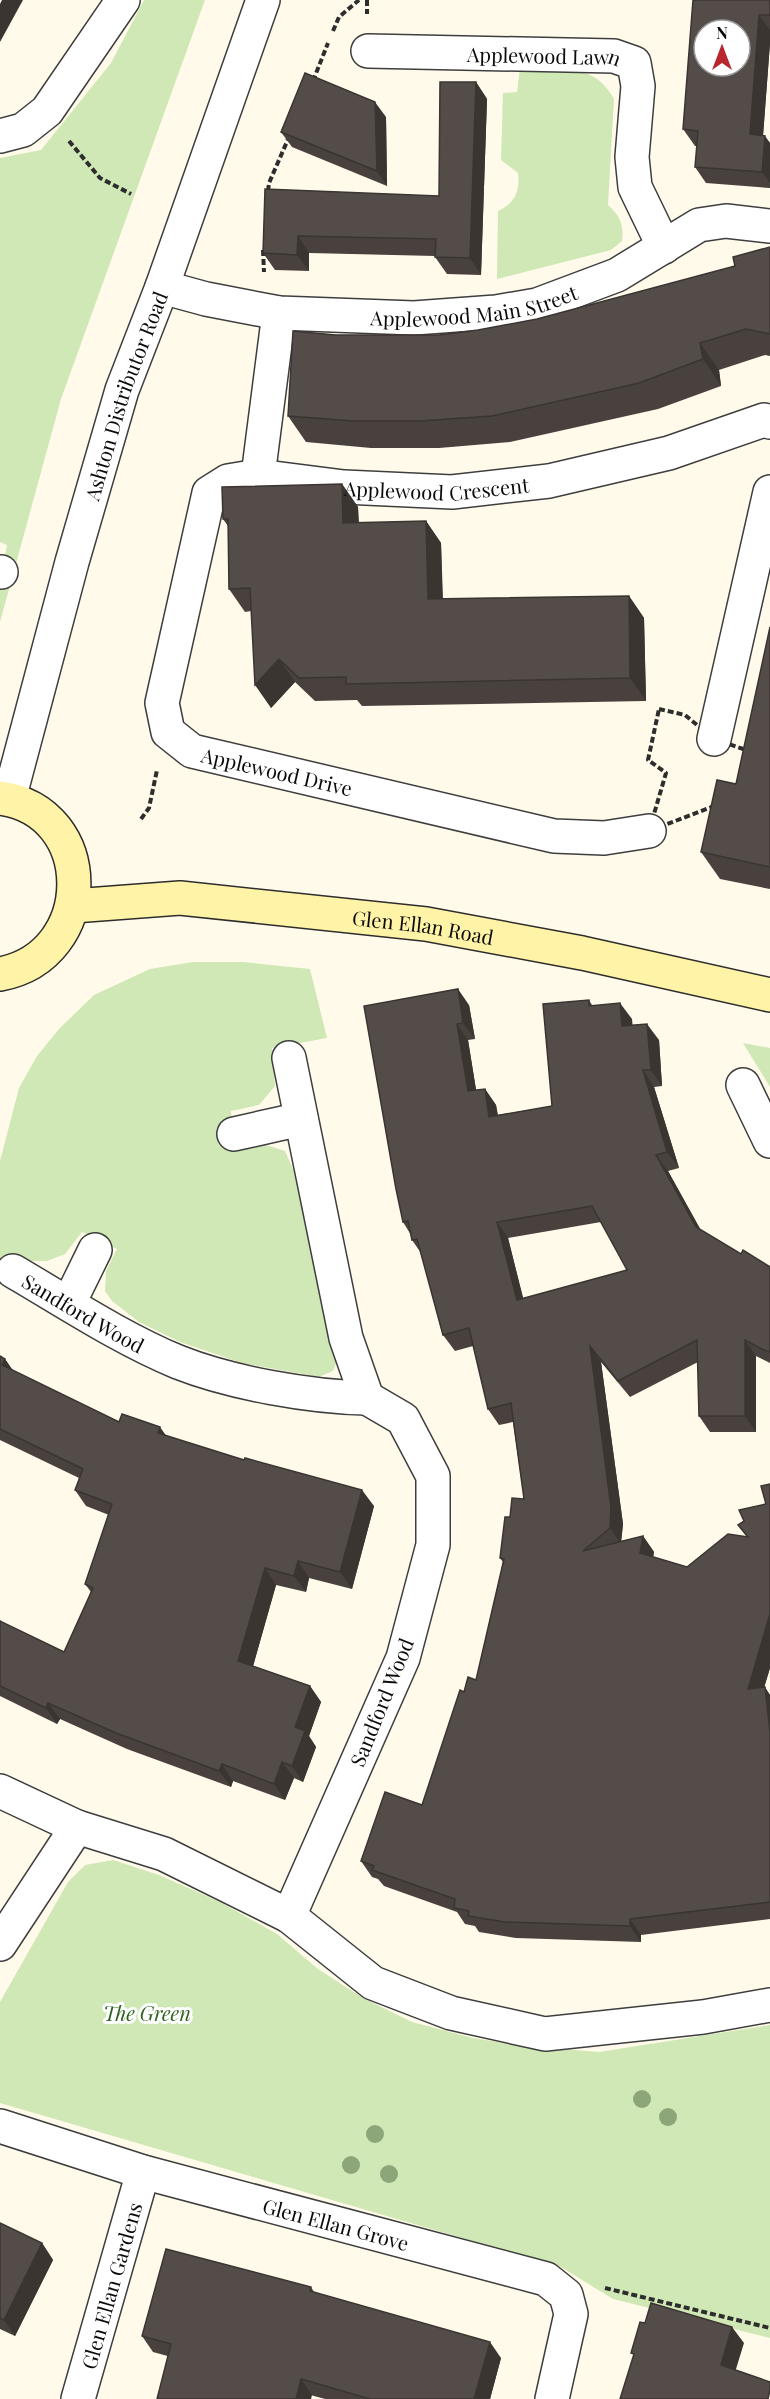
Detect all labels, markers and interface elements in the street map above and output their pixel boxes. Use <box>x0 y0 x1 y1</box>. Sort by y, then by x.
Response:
north arrow <box>692 18 752 78</box>
text: N <box>716 22 728 43</box>
street label: Applewood Lawn <box>466 39 625 71</box>
street label: Applewood Main Street <box>369 277 582 332</box>
street label: Ashton Distributor Road <box>77 287 173 504</box>
street label: Applewood Crescent <box>342 470 531 506</box>
street label: Applewood Drive <box>198 740 355 801</box>
street label: Glen Ellan Road <box>351 903 496 950</box>
street label: Sandford Wood <box>18 1266 150 1358</box>
street label: Sandford Wood <box>343 1633 419 1770</box>
park label: The Green <box>103 1999 191 2026</box>
street label: Glen Ellan Grove <box>260 2191 412 2256</box>
street label: Glen Ellan Gardens <box>74 2199 147 2372</box>

